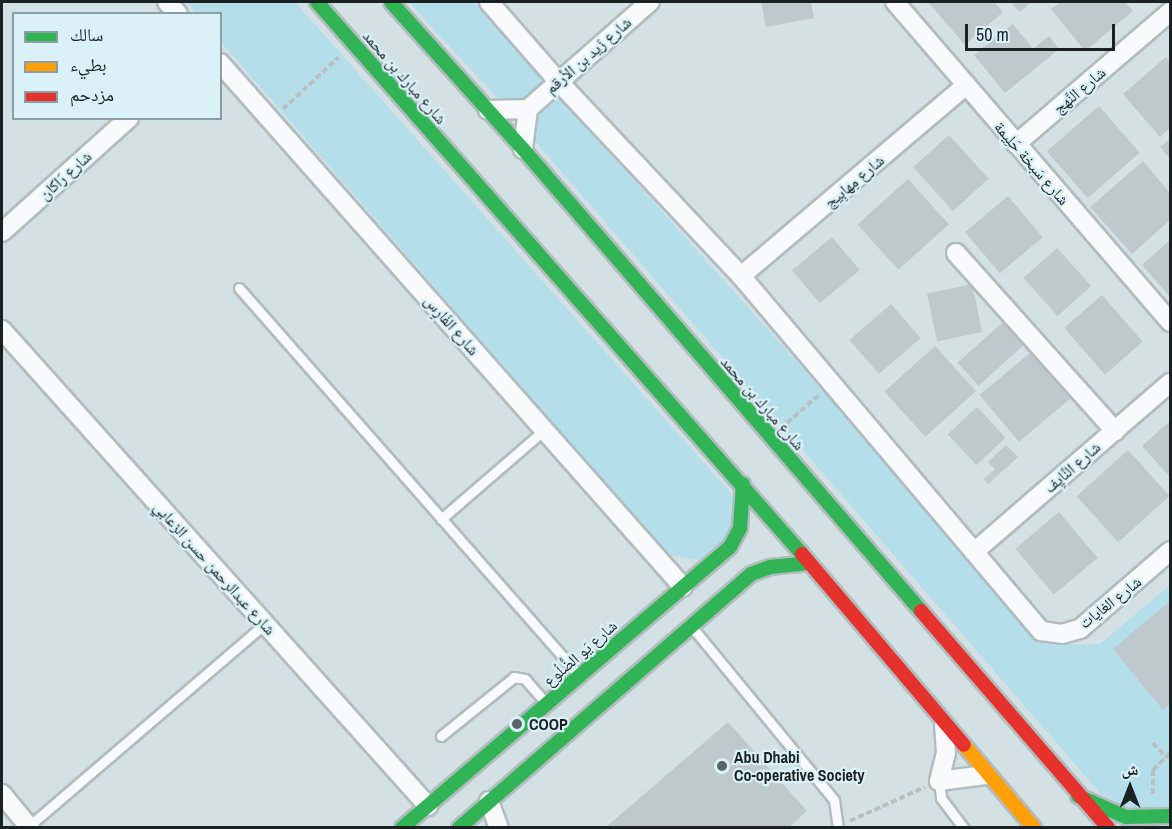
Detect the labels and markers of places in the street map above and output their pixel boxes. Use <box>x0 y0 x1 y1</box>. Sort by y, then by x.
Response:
place label: COOP <box>529 714 568 734</box>
marker: COOP <box>510 717 524 731</box>
place label: Abu Dhabi Co-operative Society <box>734 747 865 785</box>
marker: Abu Dhabi Co-operative Society <box>715 759 729 773</box>

